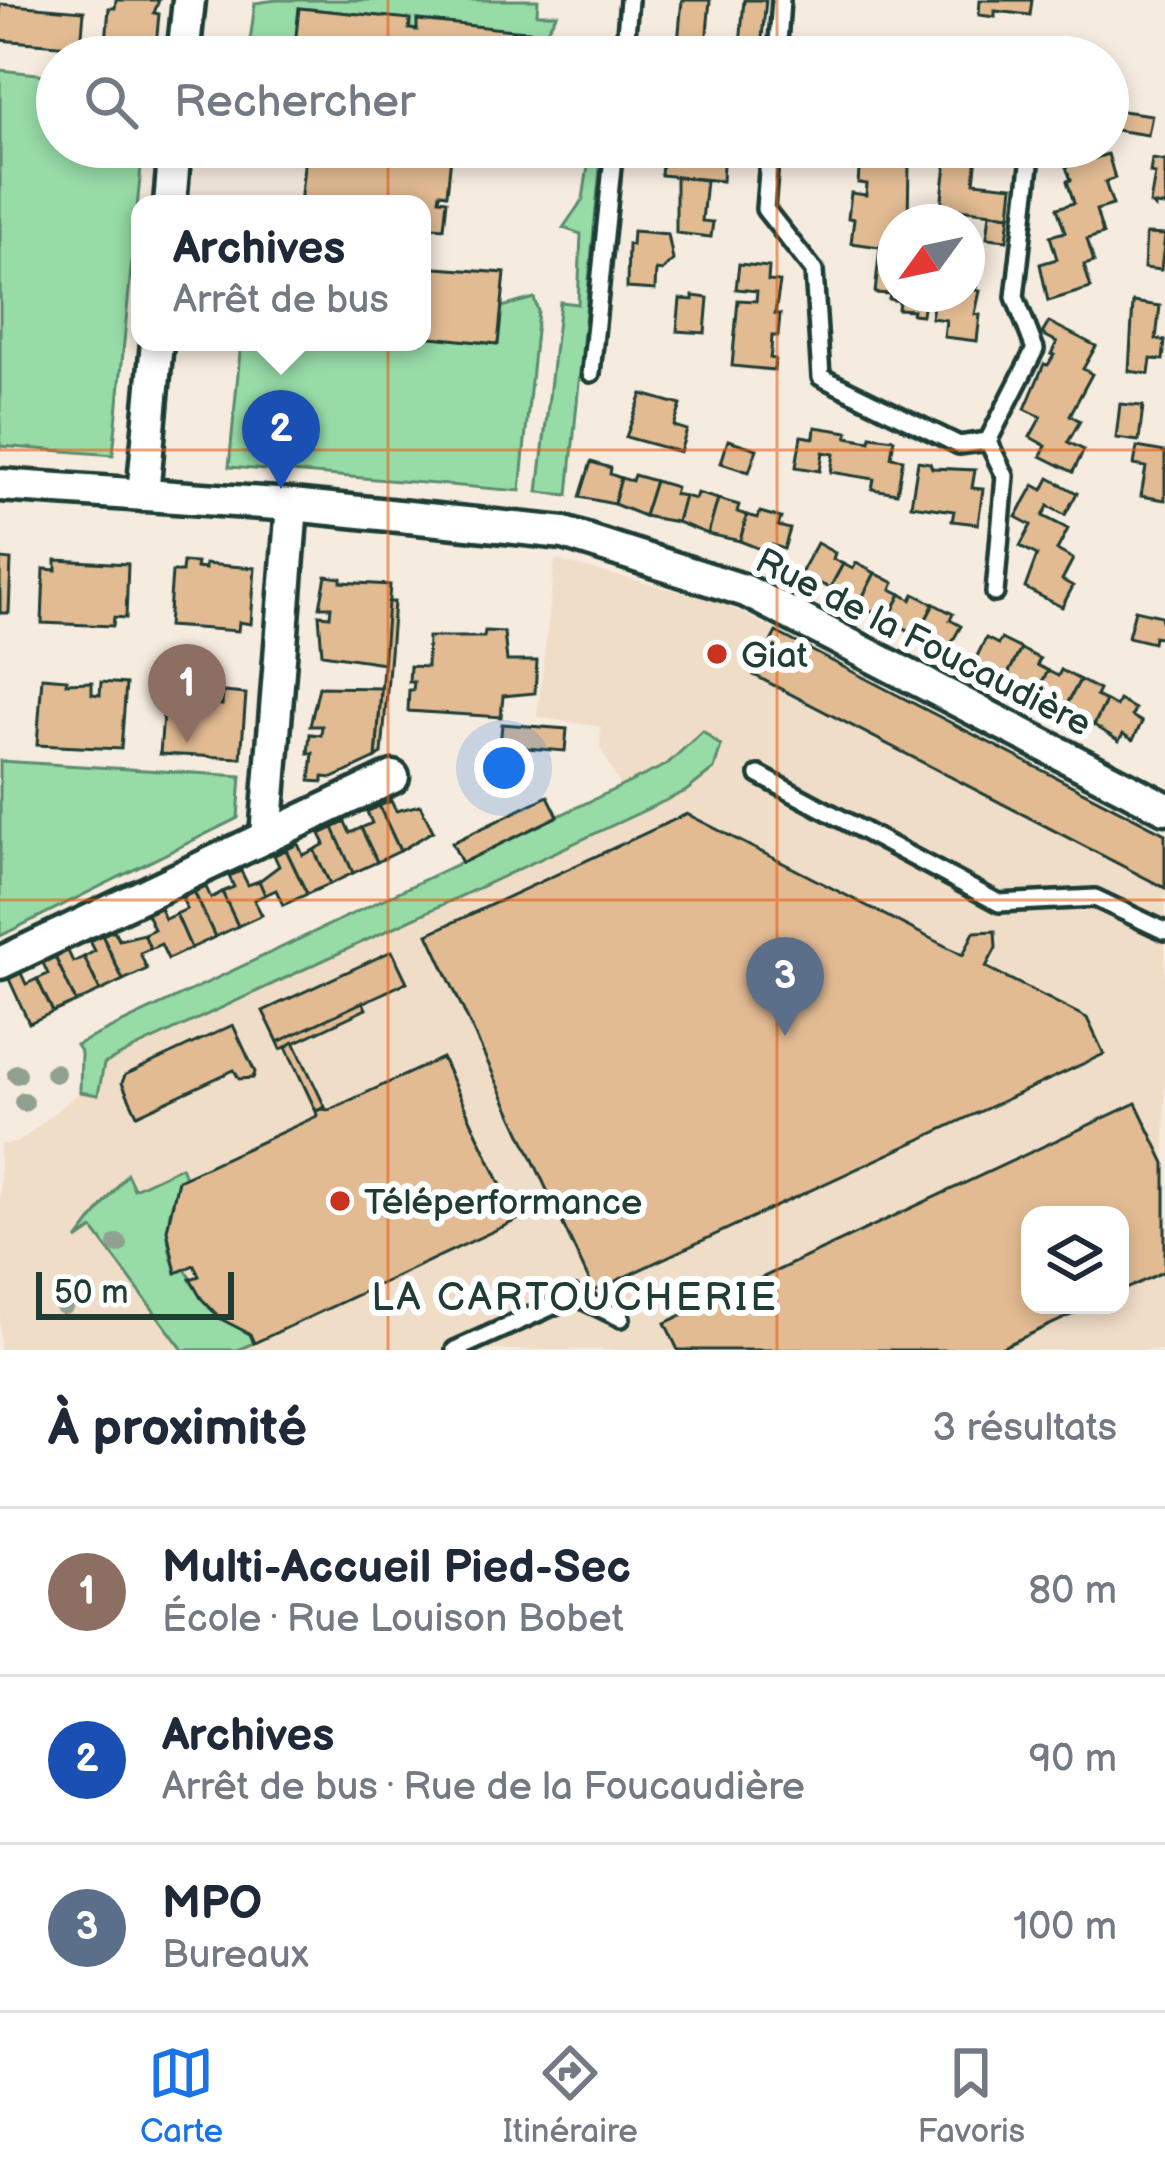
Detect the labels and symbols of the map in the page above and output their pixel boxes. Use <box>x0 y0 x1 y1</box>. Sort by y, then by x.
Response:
north arrow <box>877 204 985 312</box>
pin: 2 <box>242 390 320 489</box>
street label: Rue de la Foucaudière <box>748 540 1098 747</box>
place label: Giat <box>741 635 808 678</box>
marker: Giat <box>704 641 730 667</box>
pin: 1 <box>148 644 226 743</box>
your location <box>474 738 534 798</box>
pin: 3 <box>746 937 824 1036</box>
place label: Téléperformance <box>364 1182 642 1225</box>
marker: Téléperformance <box>327 1188 353 1214</box>
scale bar <box>36 1266 234 1319</box>
district label: LA CARTOUCHERIE <box>371 1275 779 1322</box>

